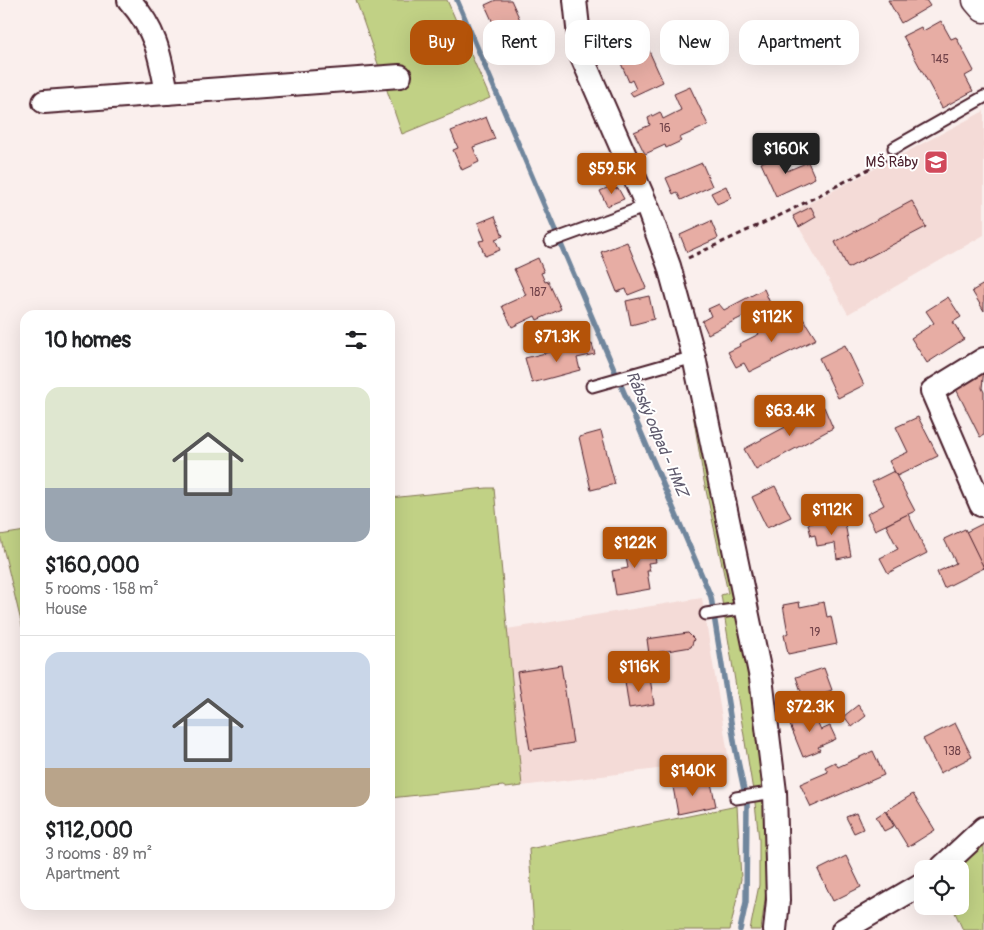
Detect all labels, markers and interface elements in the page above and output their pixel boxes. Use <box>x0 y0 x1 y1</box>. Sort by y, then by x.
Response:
chip: Buy <box>410 20 473 65</box>
chip: Rent <box>483 20 555 65</box>
chip: Filters <box>565 20 650 65</box>
chip: New <box>660 20 729 65</box>
chip: Apartment <box>739 20 859 65</box>
house number: 145 <box>931 52 949 67</box>
house number: 16 <box>659 121 671 136</box>
pin: $160K <box>751 132 821 175</box>
text: $160K <box>764 139 808 159</box>
school or university icon: MŠ Ráby <box>923 149 949 175</box>
pin: $59.5K <box>571 152 653 195</box>
place label: MŠ Ráby <box>866 153 919 172</box>
text: $59.5K <box>588 159 636 179</box>
house number: 187 <box>529 285 547 300</box>
pin: $112K <box>737 300 807 343</box>
text: $112K <box>752 307 792 327</box>
pin: $71.3K <box>516 320 598 363</box>
icon: filters <box>342 326 370 354</box>
text: 10 homes <box>45 327 131 354</box>
text: $71.3K <box>534 327 580 347</box>
water label: Rábský odpad - HMZ <box>622 368 694 503</box>
pin: $63.4K <box>749 394 831 437</box>
text: $63.4K <box>765 401 815 421</box>
icon: home <box>163 419 253 509</box>
pin: $112K <box>797 494 867 536</box>
text: $112K <box>812 500 852 520</box>
pin: $122K <box>600 526 670 569</box>
text: $122K <box>614 533 656 553</box>
text: $160,000 <box>45 552 140 579</box>
text: 5 rooms · 158 m² <box>45 579 159 599</box>
text: House <box>45 599 87 619</box>
house number: 19 <box>810 625 820 640</box>
pin: $116K <box>604 650 674 693</box>
text: $116K <box>619 657 659 677</box>
icon: home <box>163 685 253 775</box>
pin: $72.3K <box>769 690 851 733</box>
text: $72.3K <box>786 697 834 717</box>
house number: 138 <box>943 744 961 759</box>
pin: $140K <box>658 754 728 797</box>
text: $140K <box>671 761 715 781</box>
text: $112,000 <box>45 817 133 844</box>
text: 3 rooms · 89 m² <box>45 844 152 864</box>
map controls <box>914 860 969 915</box>
button: locate <box>914 860 969 915</box>
text: Apartment <box>45 864 120 884</box>

